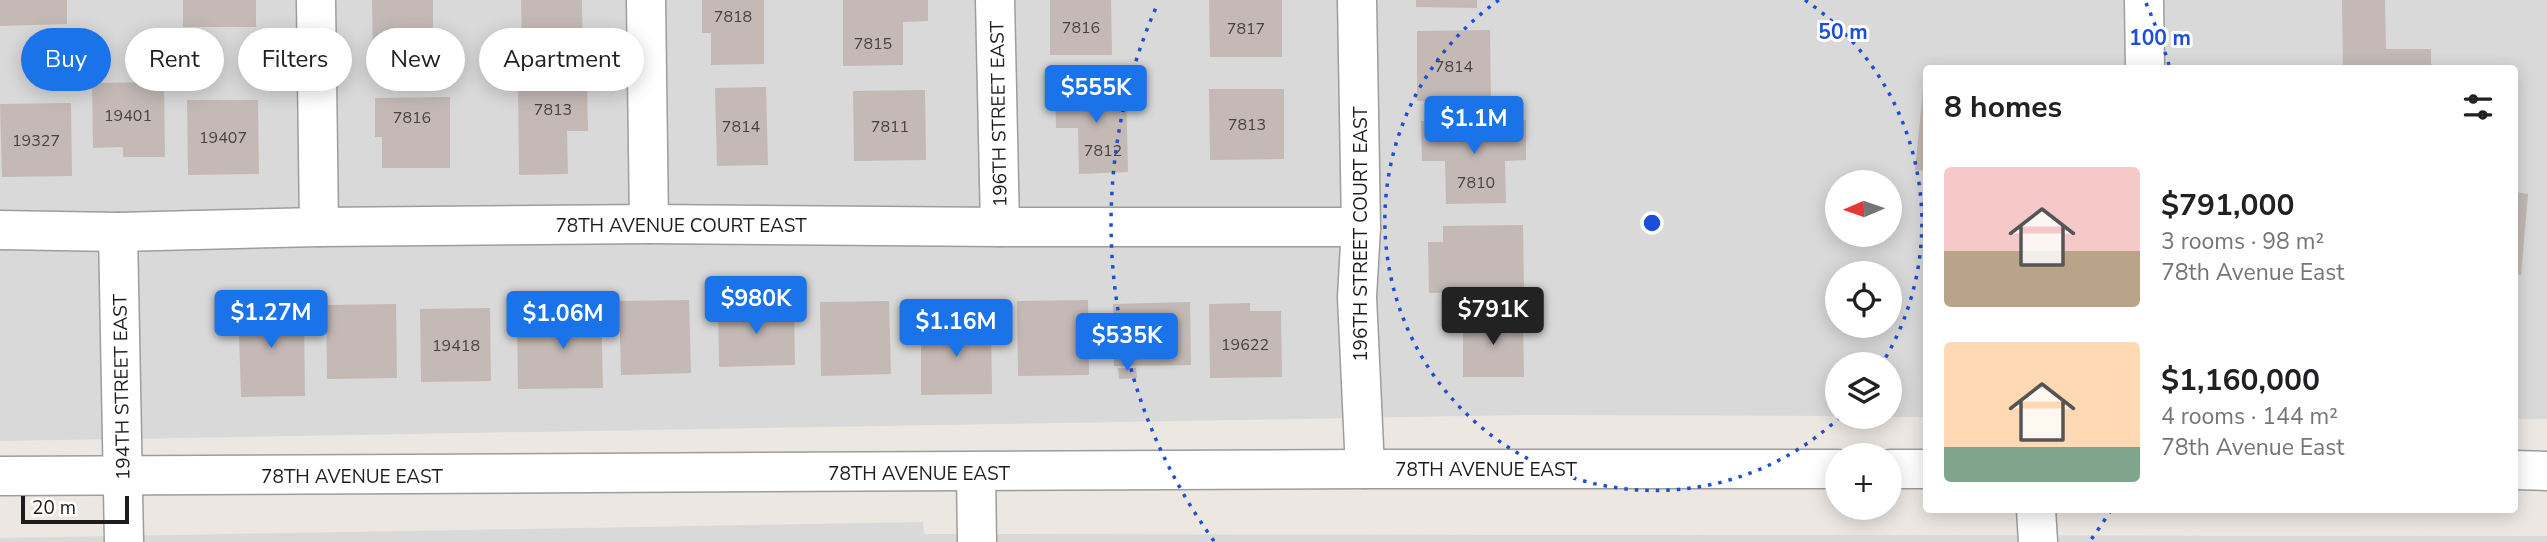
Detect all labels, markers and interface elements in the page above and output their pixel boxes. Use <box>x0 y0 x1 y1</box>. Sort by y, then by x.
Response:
house number: 7818 <box>714 6 752 28</box>
house number: 7816 <box>1062 17 1100 39</box>
house number: 7817 <box>1227 18 1265 40</box>
text: 50 m <box>1818 18 1868 46</box>
street label: 196TH STREET EAST <box>984 20 1014 207</box>
text: 100 m <box>2129 24 2191 52</box>
chip: Buy <box>21 28 111 91</box>
chip: Rent <box>125 28 224 91</box>
chip: Filters <box>238 28 352 91</box>
chip: New <box>366 28 465 91</box>
chip: Apartment <box>479 28 644 91</box>
house number: 7815 <box>854 33 892 55</box>
house number: 7814 <box>1435 56 1474 78</box>
pin: $555K <box>1047 66 1145 125</box>
text: $555K <box>1061 72 1131 103</box>
text: 8 homes <box>1944 87 2062 128</box>
icon: filters <box>2459 88 2497 126</box>
pin: $1.1M <box>1425 96 1523 156</box>
house number: 7813 <box>534 99 572 121</box>
text: $1.1M <box>1440 103 1508 134</box>
house number: 19401 <box>104 105 152 127</box>
street label: 196TH STREET COURT EAST <box>1348 106 1374 362</box>
house number: 7816 <box>393 107 431 129</box>
house number: 7813 <box>1228 114 1266 136</box>
house number: 7814 <box>722 116 761 138</box>
house number: 7811 <box>871 116 909 138</box>
house number: 19407 <box>199 127 247 149</box>
house number: 19327 <box>12 130 60 152</box>
house number: 7812 <box>1084 140 1122 162</box>
north arrow <box>1825 170 1902 247</box>
map controls <box>1825 170 1902 520</box>
house number: 7810 <box>1457 172 1495 194</box>
text: $791,000 <box>2161 185 2294 226</box>
icon: home <box>2000 195 2084 279</box>
centre of rings <box>1640 211 1664 235</box>
street label: 78TH AVENUE COURT EAST <box>555 213 807 239</box>
text: 3 rooms · 98 m² <box>2161 226 2324 257</box>
text: 78th Avenue East <box>2161 257 2344 288</box>
button: locate <box>1825 261 1902 338</box>
pin: $980K <box>707 276 805 336</box>
text: $980K <box>721 283 791 314</box>
pin: $791K <box>1444 288 1542 347</box>
pin: $1.27M <box>214 290 328 350</box>
pin: $1.06M <box>506 292 620 351</box>
street label: 194TH STREET EAST <box>107 293 137 480</box>
text: $791K <box>1458 294 1528 325</box>
text: $1.27M <box>231 297 311 328</box>
text: $1.06M <box>523 298 603 329</box>
pin: $1.16M <box>899 300 1013 359</box>
text: $1.16M <box>916 306 996 337</box>
pin: $535K <box>1078 314 1176 373</box>
text: $535K <box>1092 320 1162 351</box>
house number: 19622 <box>1221 334 1269 356</box>
house number: 19418 <box>432 335 480 357</box>
button: layers <box>1825 352 1902 429</box>
text: $1,160,000 <box>2161 360 2320 401</box>
icon: home <box>2000 370 2084 454</box>
text: 4 rooms · 144 m² <box>2161 401 2338 432</box>
text: 78th Avenue East <box>2161 432 2344 463</box>
button: + <box>1825 443 1902 520</box>
street label: 78TH AVENUE EAST <box>1395 457 1577 483</box>
street label: 78TH AVENUE EAST <box>828 461 1010 487</box>
street label: 78TH AVENUE EAST <box>261 464 443 490</box>
scale bar <box>21 493 130 525</box>
text: 20 m <box>32 495 76 521</box>

